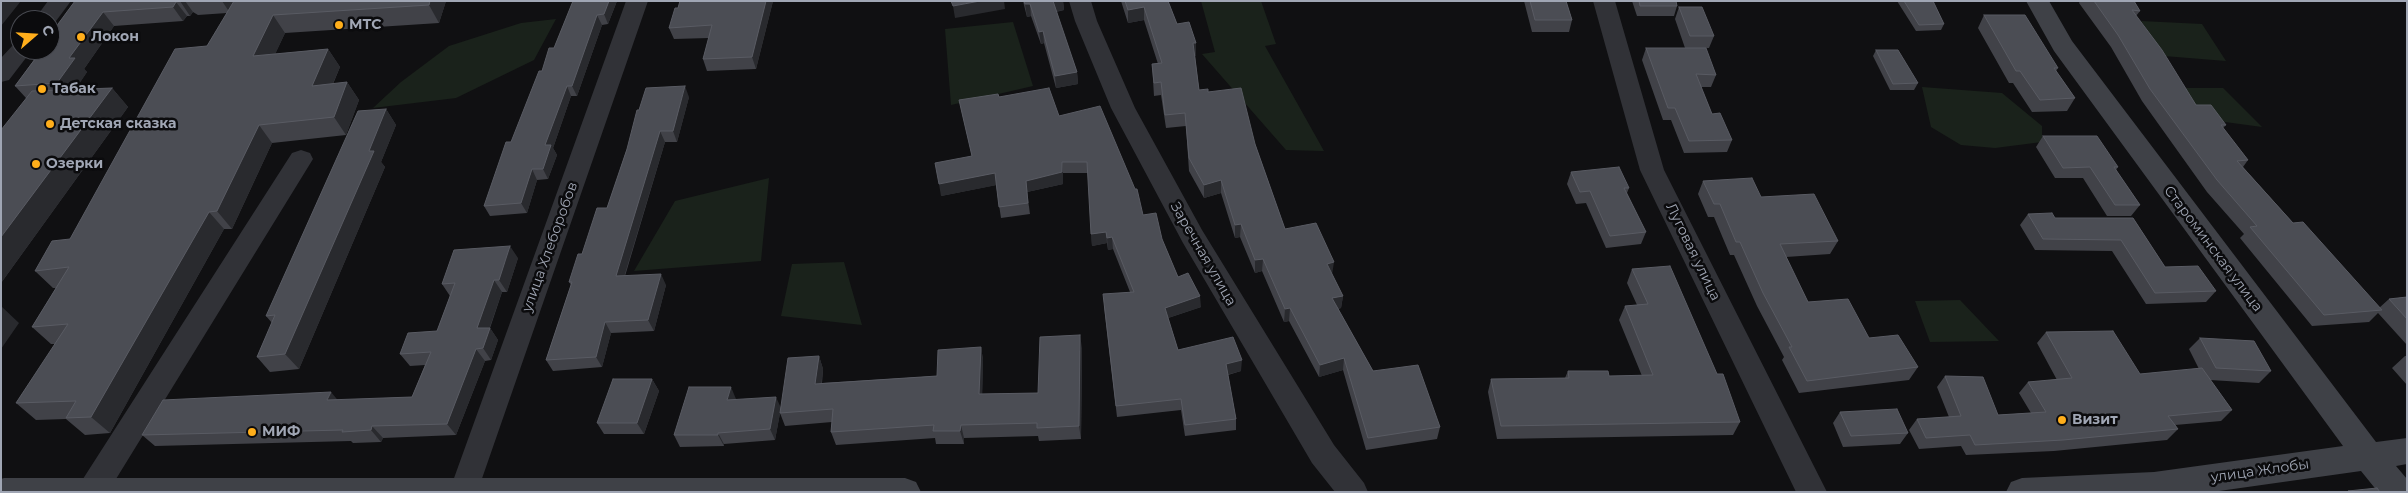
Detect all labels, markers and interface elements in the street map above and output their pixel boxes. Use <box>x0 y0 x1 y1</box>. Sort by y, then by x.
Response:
north arrow <box>10 10 60 60</box>
place label: МТС <box>349 17 381 33</box>
marker: МТС <box>333 19 345 31</box>
text: С <box>38 23 58 38</box>
place label: Локон <box>91 29 139 45</box>
marker: Локон <box>75 31 87 43</box>
place label: Табак <box>52 81 96 97</box>
marker: Табак <box>36 83 48 95</box>
place label: Детская сказка <box>60 116 177 132</box>
marker: Детская сказка <box>44 118 56 130</box>
place label: Озерки <box>46 156 103 172</box>
marker: Озерки <box>30 158 42 170</box>
street label: улица Хлеборобов <box>519 180 581 314</box>
street label: Староминская улица <box>2160 183 2266 315</box>
street label: Заречная улица <box>1166 199 1240 309</box>
street label: Луговая улица <box>1662 200 1724 304</box>
place label: Визит <box>2072 412 2118 428</box>
marker: Визит <box>2056 414 2068 426</box>
place label: МИФ <box>262 424 300 440</box>
marker: МИФ <box>246 426 258 438</box>
street label: улица Жлобы <box>2210 456 2310 486</box>

